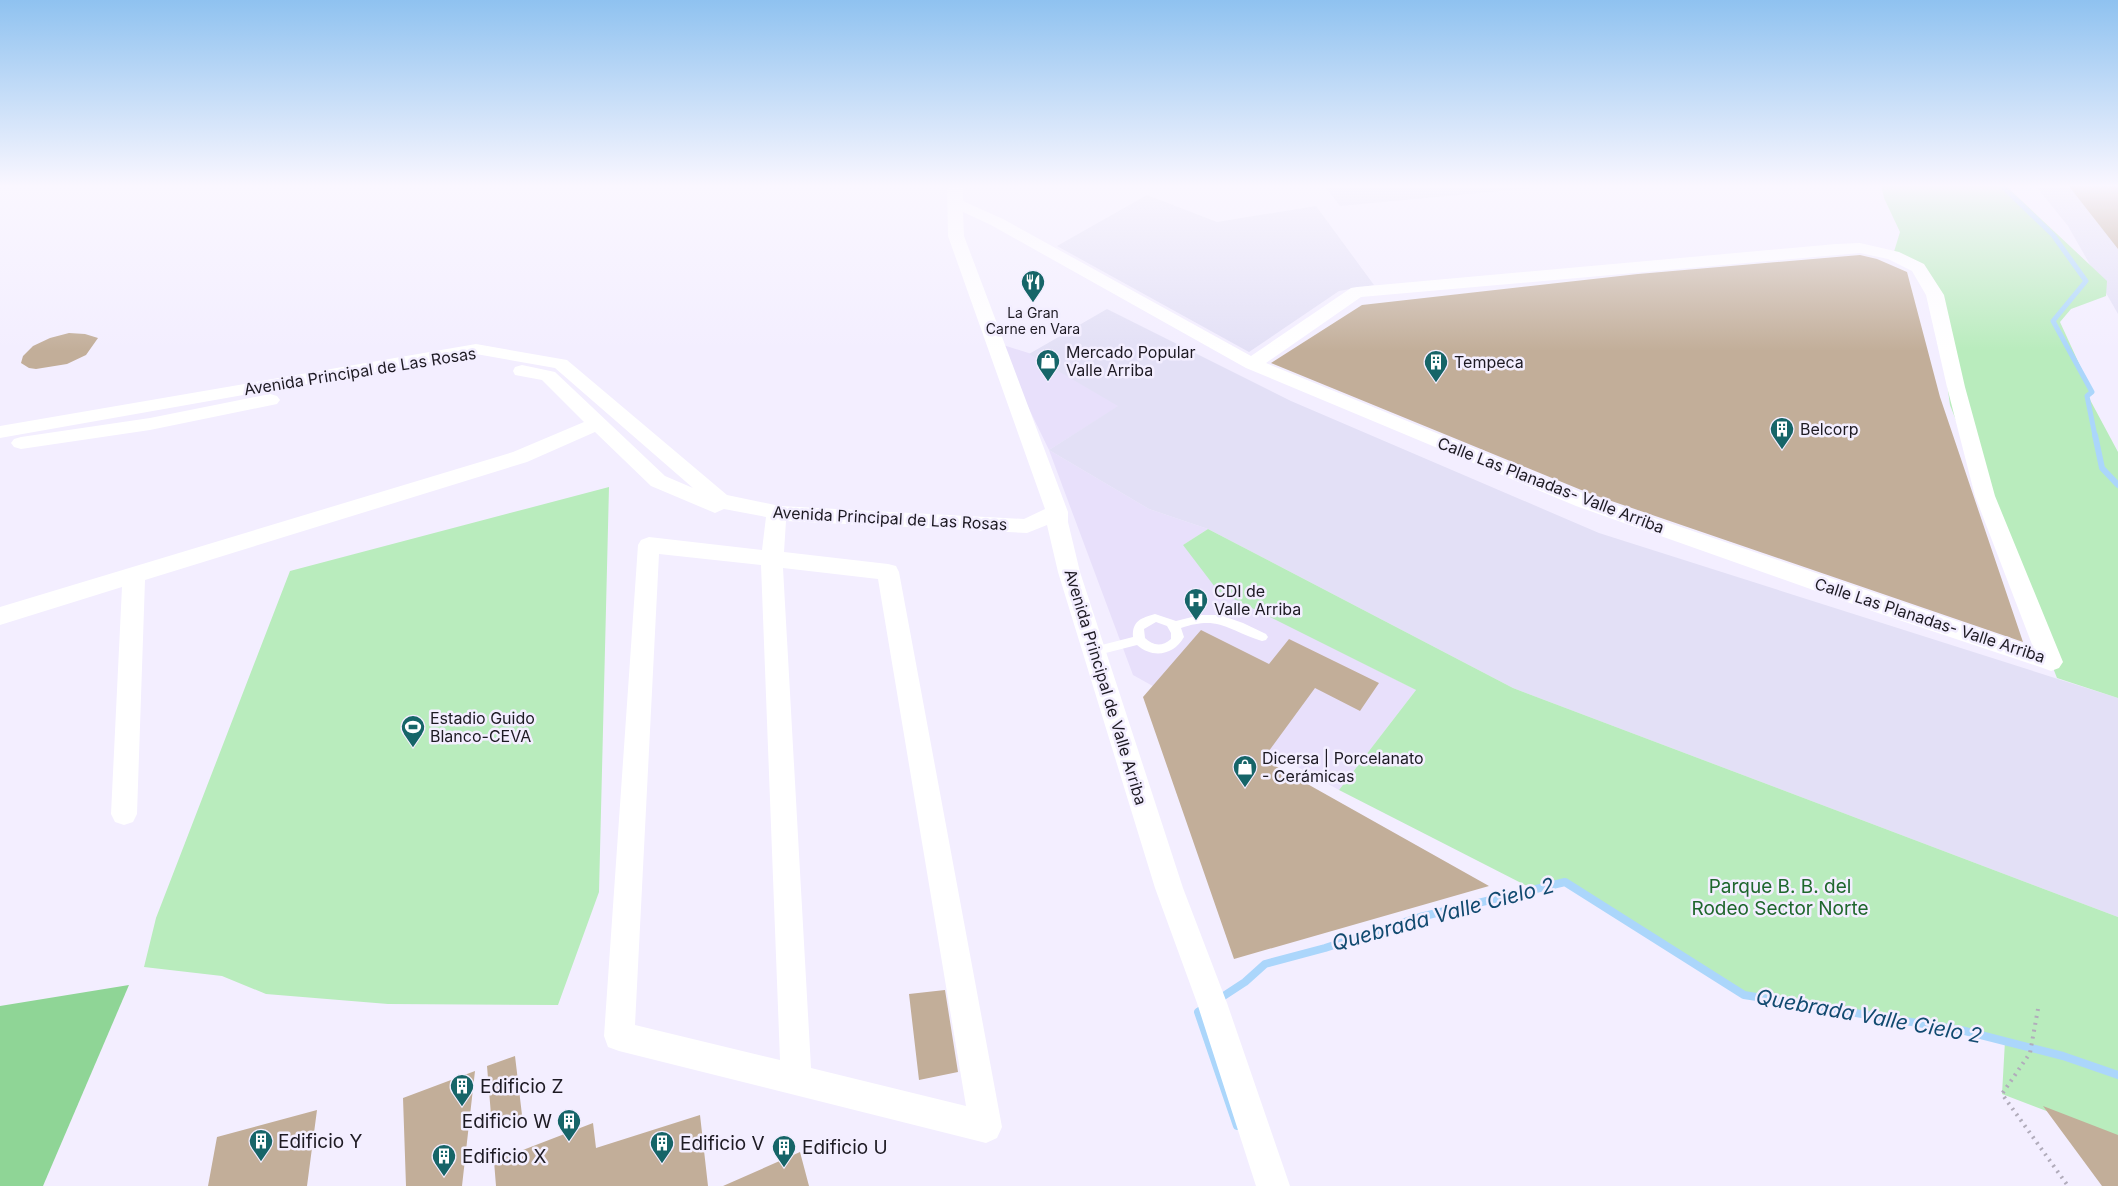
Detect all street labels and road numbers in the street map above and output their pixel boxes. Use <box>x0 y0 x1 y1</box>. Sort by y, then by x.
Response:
street label: Avenida Principal de Las Rosas <box>242 343 478 399</box>
street label: Calle Las Planadas- Valle Arriba <box>1435 432 1667 538</box>
street label: Avenida Principal de Las Rosas <box>772 502 1008 534</box>
street label: Avenida Principal de Valle Arriba <box>1061 567 1151 807</box>
street label: Calle Las Planadas- Valle Arriba <box>1812 573 2048 667</box>

